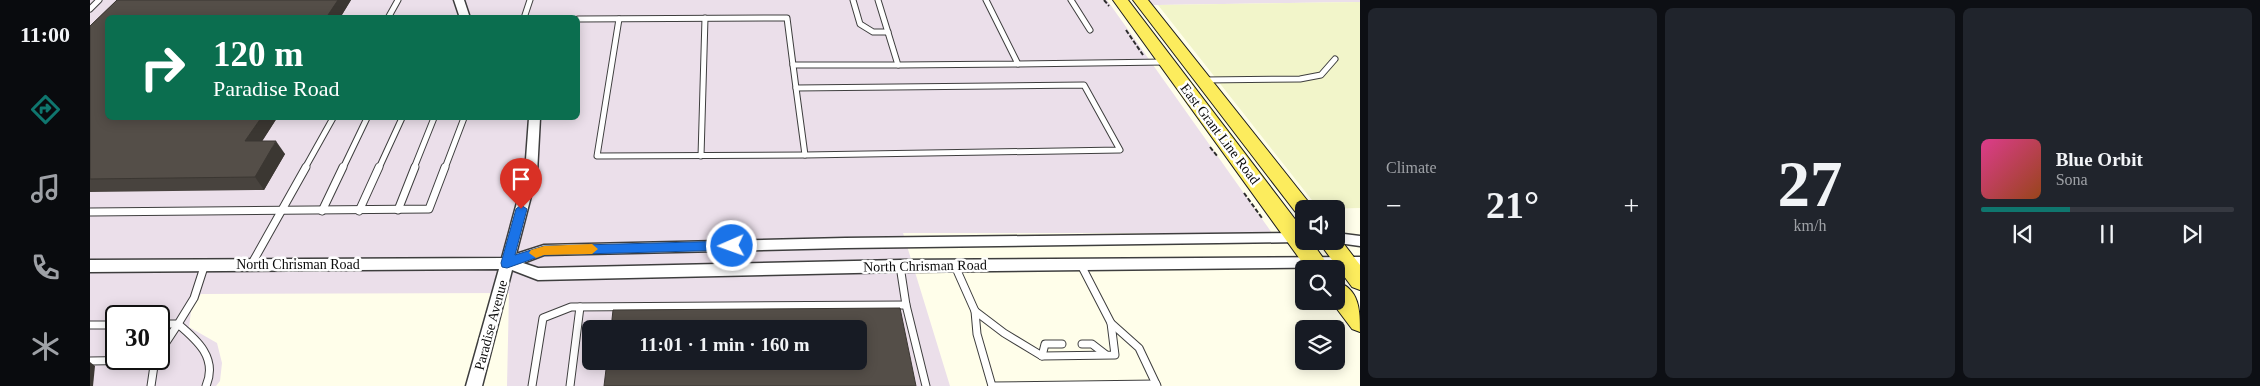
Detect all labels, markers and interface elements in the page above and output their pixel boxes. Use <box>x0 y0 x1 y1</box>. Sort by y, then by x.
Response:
text: 11:00 <box>20 22 70 47</box>
icon: right <box>130 35 195 100</box>
text: 120 m <box>213 35 303 74</box>
text: Paradise Road <box>213 76 339 101</box>
street label: East Grant Line Road <box>1177 81 1263 187</box>
icon: directions <box>28 92 63 127</box>
text: 27 <box>1777 148 1842 220</box>
text: Blue Orbit <box>2056 149 2143 170</box>
pin <box>500 158 542 209</box>
text: Climate <box>1386 159 1437 176</box>
icon: arrive <box>507 165 535 193</box>
icon: music <box>28 171 63 206</box>
text: Sona <box>2056 171 2088 188</box>
text: 21° <box>1486 184 1539 226</box>
text: − <box>1386 190 1402 221</box>
text: + <box>1624 190 1639 221</box>
map controls <box>1295 200 1345 370</box>
button: sound <box>1295 200 1345 250</box>
text: km/h <box>1794 217 1826 234</box>
position arrow <box>705 219 757 271</box>
icon: previous <box>2009 220 2037 248</box>
icon: pause <box>2093 220 2121 248</box>
icon: next <box>2178 220 2206 248</box>
icon: phone <box>28 250 63 285</box>
street label: North Chrisman Road <box>236 257 360 272</box>
street label: North Chrisman Road <box>863 257 987 275</box>
button: search <box>1295 260 1345 310</box>
street label: Paradise Avenue <box>472 278 510 372</box>
speed limit sign: 30 <box>105 305 170 370</box>
button: layers <box>1295 320 1345 370</box>
icon: climate <box>28 329 63 364</box>
text: 11:01 · 1 min · 160 m <box>640 334 809 355</box>

